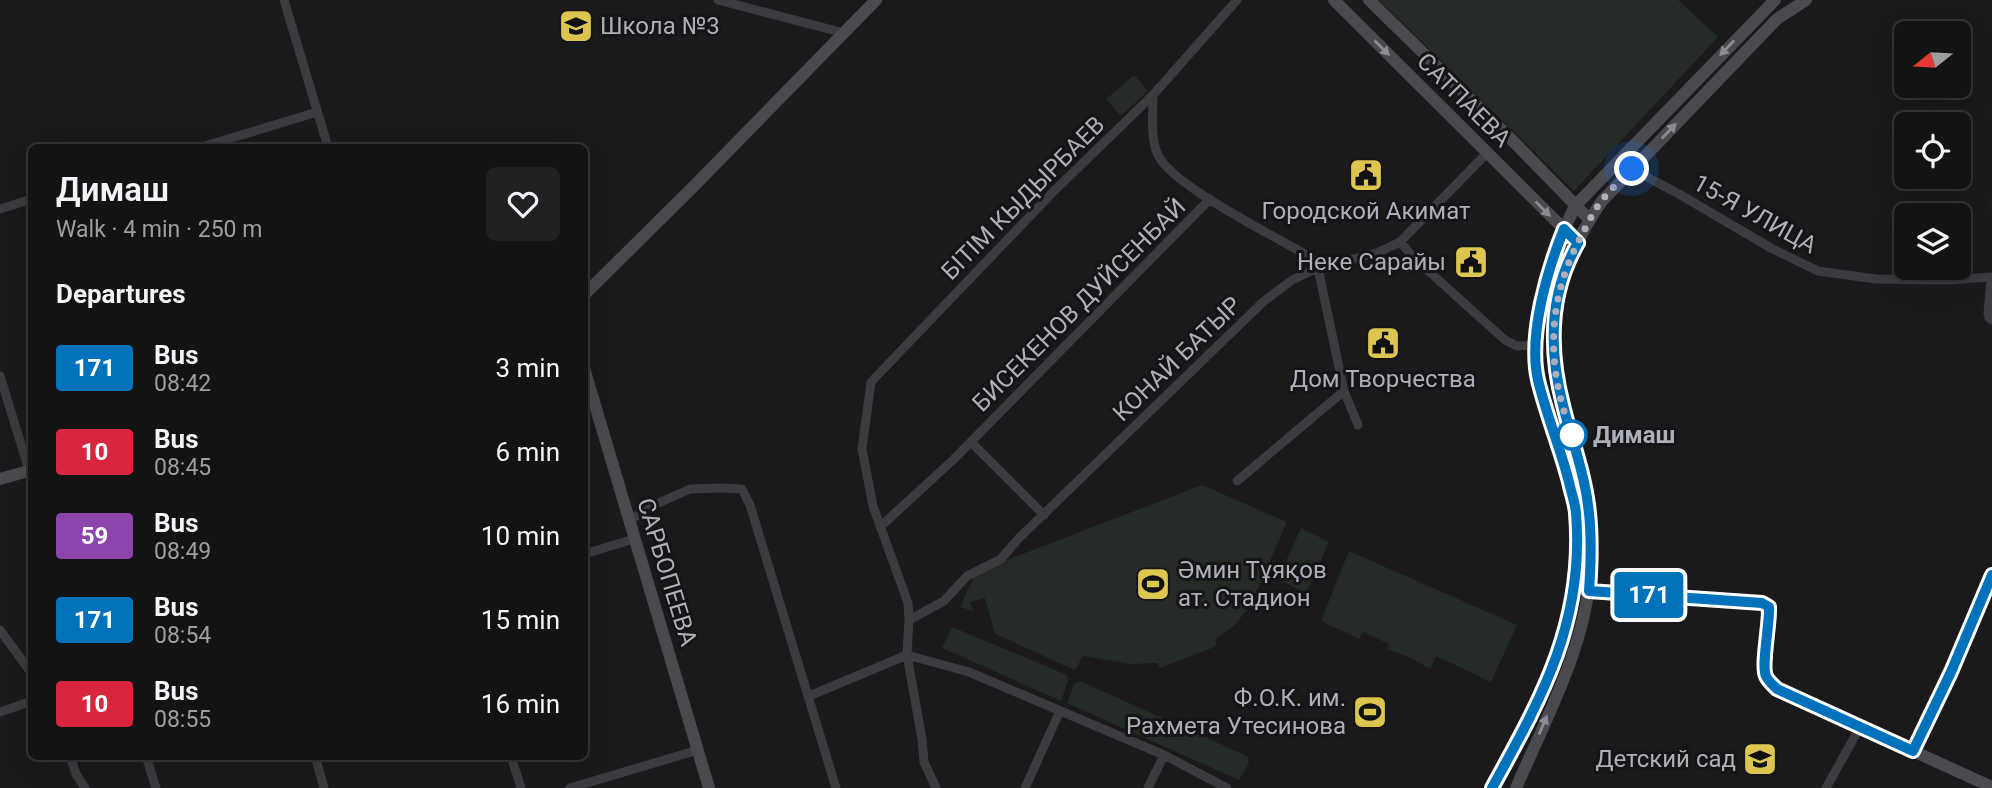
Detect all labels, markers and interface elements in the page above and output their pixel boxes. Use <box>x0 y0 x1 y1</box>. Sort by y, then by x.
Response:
school or university icon: Школа №3 <box>557 7 595 45</box>
place label: Школа №3 <box>600 12 720 40</box>
north arrow <box>1894 21 1970 98</box>
map controls <box>1894 21 1971 280</box>
one-way arrow <box>1720 39 1736 56</box>
one-way arrow <box>1374 40 1391 57</box>
street label: САТПАЕВА <box>1411 47 1517 153</box>
street label: БIТIМ КЫДЫРБАЕВ <box>936 111 1110 285</box>
button: locate <box>1894 112 1971 189</box>
one-way arrow <box>1660 123 1676 140</box>
your location <box>1614 151 1649 186</box>
public building icon: Городской Акимат <box>1347 156 1385 194</box>
button: heart <box>486 167 560 241</box>
street label: 15-Я УЛИЦА <box>1688 169 1822 260</box>
text: Димаш <box>56 170 169 209</box>
street label: БИСЕКЕНОВ ДУЙСЕНБАЙ <box>967 193 1191 417</box>
place label: Городской Акимат <box>1261 197 1471 225</box>
one-way arrow <box>1535 200 1551 217</box>
button: layers <box>1894 203 1971 280</box>
text: Walk · 4 min · 250 m <box>56 216 262 243</box>
public building icon: Неке Сарайы <box>1452 243 1490 281</box>
place label: Неке Сарайы <box>1297 248 1446 276</box>
text: Departures <box>56 279 186 309</box>
street label: КОНАЙ БАТЫР <box>1107 291 1247 427</box>
public building icon: Дом Творчества <box>1364 324 1402 362</box>
text: Bus <box>154 340 199 370</box>
text: 3 min <box>495 353 560 383</box>
text: 171 <box>74 354 115 382</box>
place label: Дом Творчества <box>1290 365 1476 393</box>
text: 08:42 <box>154 370 211 397</box>
marker: Димаш <box>1557 420 1587 450</box>
place label: Димаш <box>1593 421 1675 449</box>
text: Bus <box>154 424 199 454</box>
text: 6 min <box>495 437 560 467</box>
text: 10 <box>81 438 108 466</box>
text: 08:45 <box>154 454 211 481</box>
street label: САРБОПЕЕВА <box>631 495 703 650</box>
text: Bus <box>154 508 199 538</box>
text: 10 min <box>481 521 560 551</box>
text: 59 <box>81 522 108 550</box>
text: 08:49 <box>154 538 211 565</box>
place label: Әмин Тұяқов ат. Стадион <box>1178 556 1327 612</box>
sports icon: Әмин Тұяқов ат. Стадион <box>1134 565 1172 603</box>
line badge: 171 <box>1609 572 1689 618</box>
text: 171 <box>1628 581 1670 609</box>
text: Bus <box>154 592 199 622</box>
text: 15 min <box>481 605 560 635</box>
text: 171 <box>74 606 115 634</box>
text: 08:54 <box>154 622 211 649</box>
text: Bus <box>154 676 199 706</box>
place label: Ф.О.К. им. Рахмета Утесинова <box>1126 684 1346 740</box>
text: 16 min <box>481 689 560 719</box>
text: 10 <box>81 690 108 718</box>
sports icon: Ф.О.К. им. Рахмета Утесинова <box>1351 693 1389 731</box>
text: 08:55 <box>154 706 211 733</box>
one-way arrow <box>1538 715 1549 736</box>
school or university icon: Детский сад <box>1741 740 1779 778</box>
place label: Детский сад <box>1595 745 1736 773</box>

